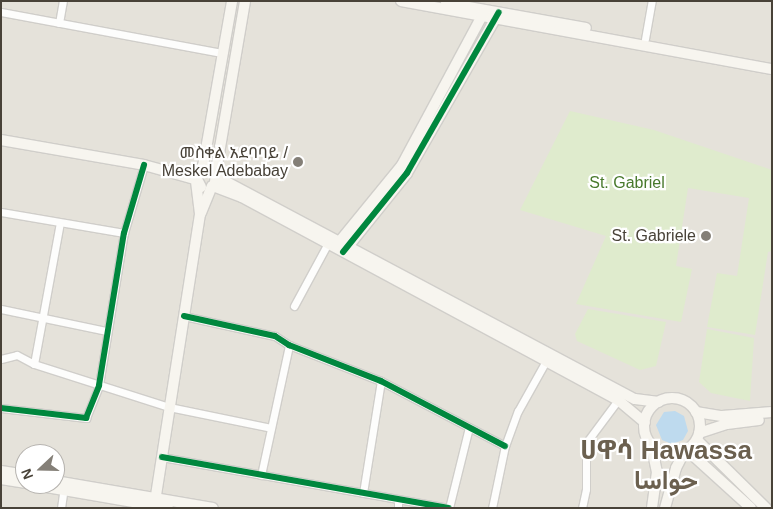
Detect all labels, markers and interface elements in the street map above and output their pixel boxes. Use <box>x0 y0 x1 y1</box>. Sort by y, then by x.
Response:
place label: መስቀል አደባባይ / Meskel Adebabay <box>161 143 288 181</box>
marker: መስቀል አደባባይ / Meskel Adebabay <box>292 156 304 168</box>
park label: St. Gabriel <box>589 173 665 193</box>
place label: St. Gabriele <box>612 226 696 246</box>
marker: St. Gabriele <box>700 230 712 242</box>
district label: ሀዋሳ Hawassa حواسا <box>580 435 752 496</box>
north arrow <box>15 444 65 494</box>
text: N <box>18 466 36 482</box>

